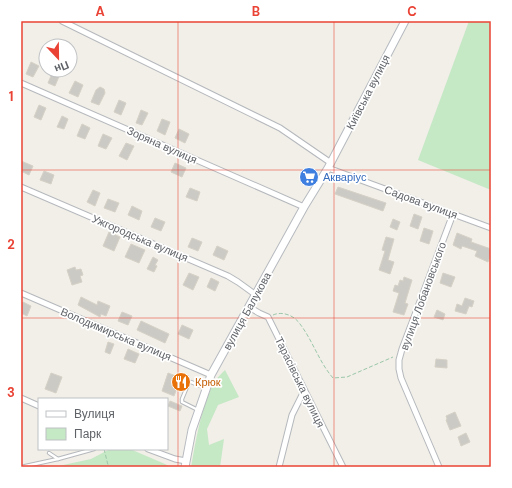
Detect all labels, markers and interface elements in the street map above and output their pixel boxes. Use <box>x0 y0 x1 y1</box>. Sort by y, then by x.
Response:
text: A <box>95 3 105 20</box>
text: B <box>252 3 260 20</box>
text: C <box>407 3 417 20</box>
north arrow <box>38 38 78 78</box>
street label: Київська вулиця <box>343 52 393 132</box>
text: Пн <box>52 58 71 76</box>
text: 1 <box>9 88 13 105</box>
street label: Зоряна вулиця <box>125 123 199 167</box>
supermarket icon: Акваріус <box>298 166 320 188</box>
place label: Акваріус <box>323 170 367 184</box>
street label: Садова вулиця <box>382 182 460 222</box>
street label: Ужгородська вулиця <box>90 211 190 265</box>
text: 2 <box>7 236 15 253</box>
street label: вулиця Лобановського <box>397 240 449 352</box>
street label: вулиця Балукова <box>220 269 275 352</box>
street label: Володимирська вулиця <box>58 304 174 364</box>
street label: Тарасівська вулиця <box>272 334 328 430</box>
restaurant icon: Крюк <box>170 371 192 393</box>
place label: Крюк <box>195 375 221 389</box>
text: 3 <box>7 384 15 401</box>
legend <box>38 398 168 450</box>
text: Вулиця <box>74 406 115 422</box>
text: Парк <box>74 426 102 442</box>

